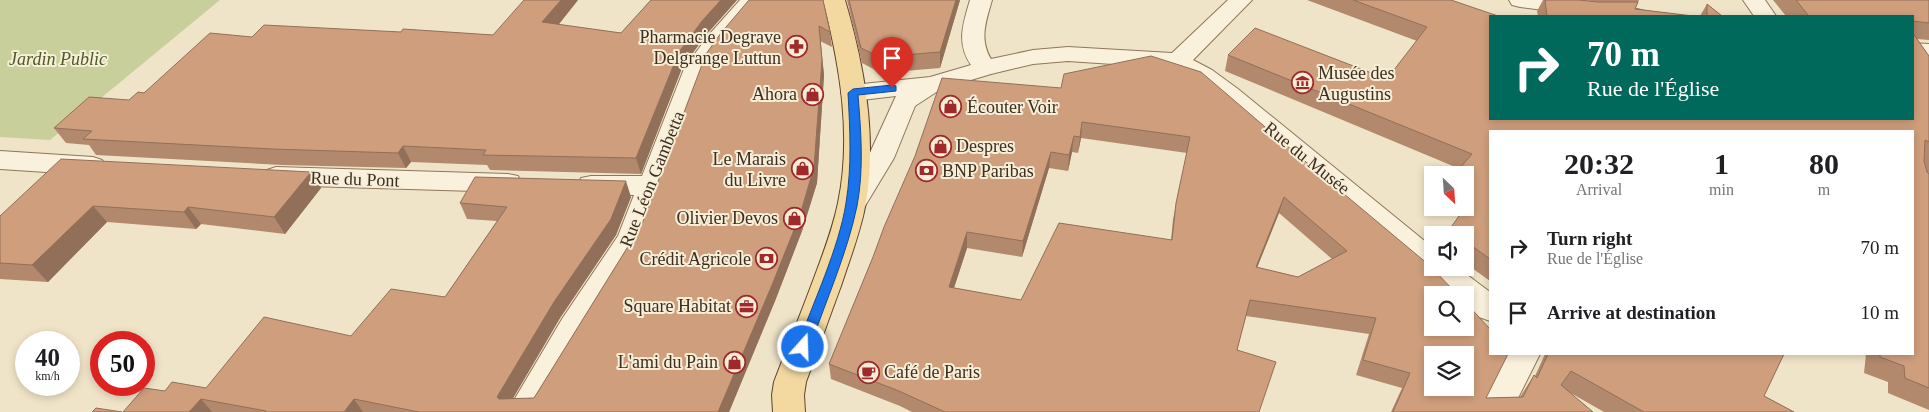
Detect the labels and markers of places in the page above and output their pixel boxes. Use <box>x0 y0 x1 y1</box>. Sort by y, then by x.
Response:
place label: Pharmacie Degrave Delgrange Luttun <box>640 27 781 68</box>
pharmacy icon: Pharmacie Degrave Delgrange Luttun <box>785 35 809 59</box>
pin <box>871 37 913 88</box>
place label: Musée des Augustins <box>1318 63 1394 104</box>
museum icon: Musée des Augustins <box>1290 71 1314 95</box>
shop icon: Ahora <box>801 82 825 106</box>
place label: Ahora <box>752 84 797 104</box>
shop icon: Écouter Voir <box>939 95 963 119</box>
place label: Écouter Voir <box>967 96 1058 117</box>
shop icon: Despres <box>928 134 952 158</box>
place label: Despres <box>956 136 1014 156</box>
place label: Le Marais du Livre <box>713 149 786 190</box>
shop icon: Le Marais du Livre <box>790 157 814 181</box>
bank icon: BNP Paribas <box>914 159 938 183</box>
place label: BNP Paribas <box>942 161 1034 181</box>
shop icon: Olivier Devos <box>782 206 806 230</box>
place label: Olivier Devos <box>677 208 778 228</box>
bank icon: Crédit Agricole <box>755 247 779 271</box>
place label: Crédit Agricole <box>640 249 751 269</box>
office icon: Square Habitat <box>735 294 759 318</box>
place label: Square Habitat <box>624 296 731 316</box>
shop icon: L'ami du Pain <box>722 350 746 374</box>
place label: L'ami du Pain <box>618 352 718 372</box>
cafe icon: Café de Paris <box>856 360 880 384</box>
place label: Café de Paris <box>884 362 980 382</box>

